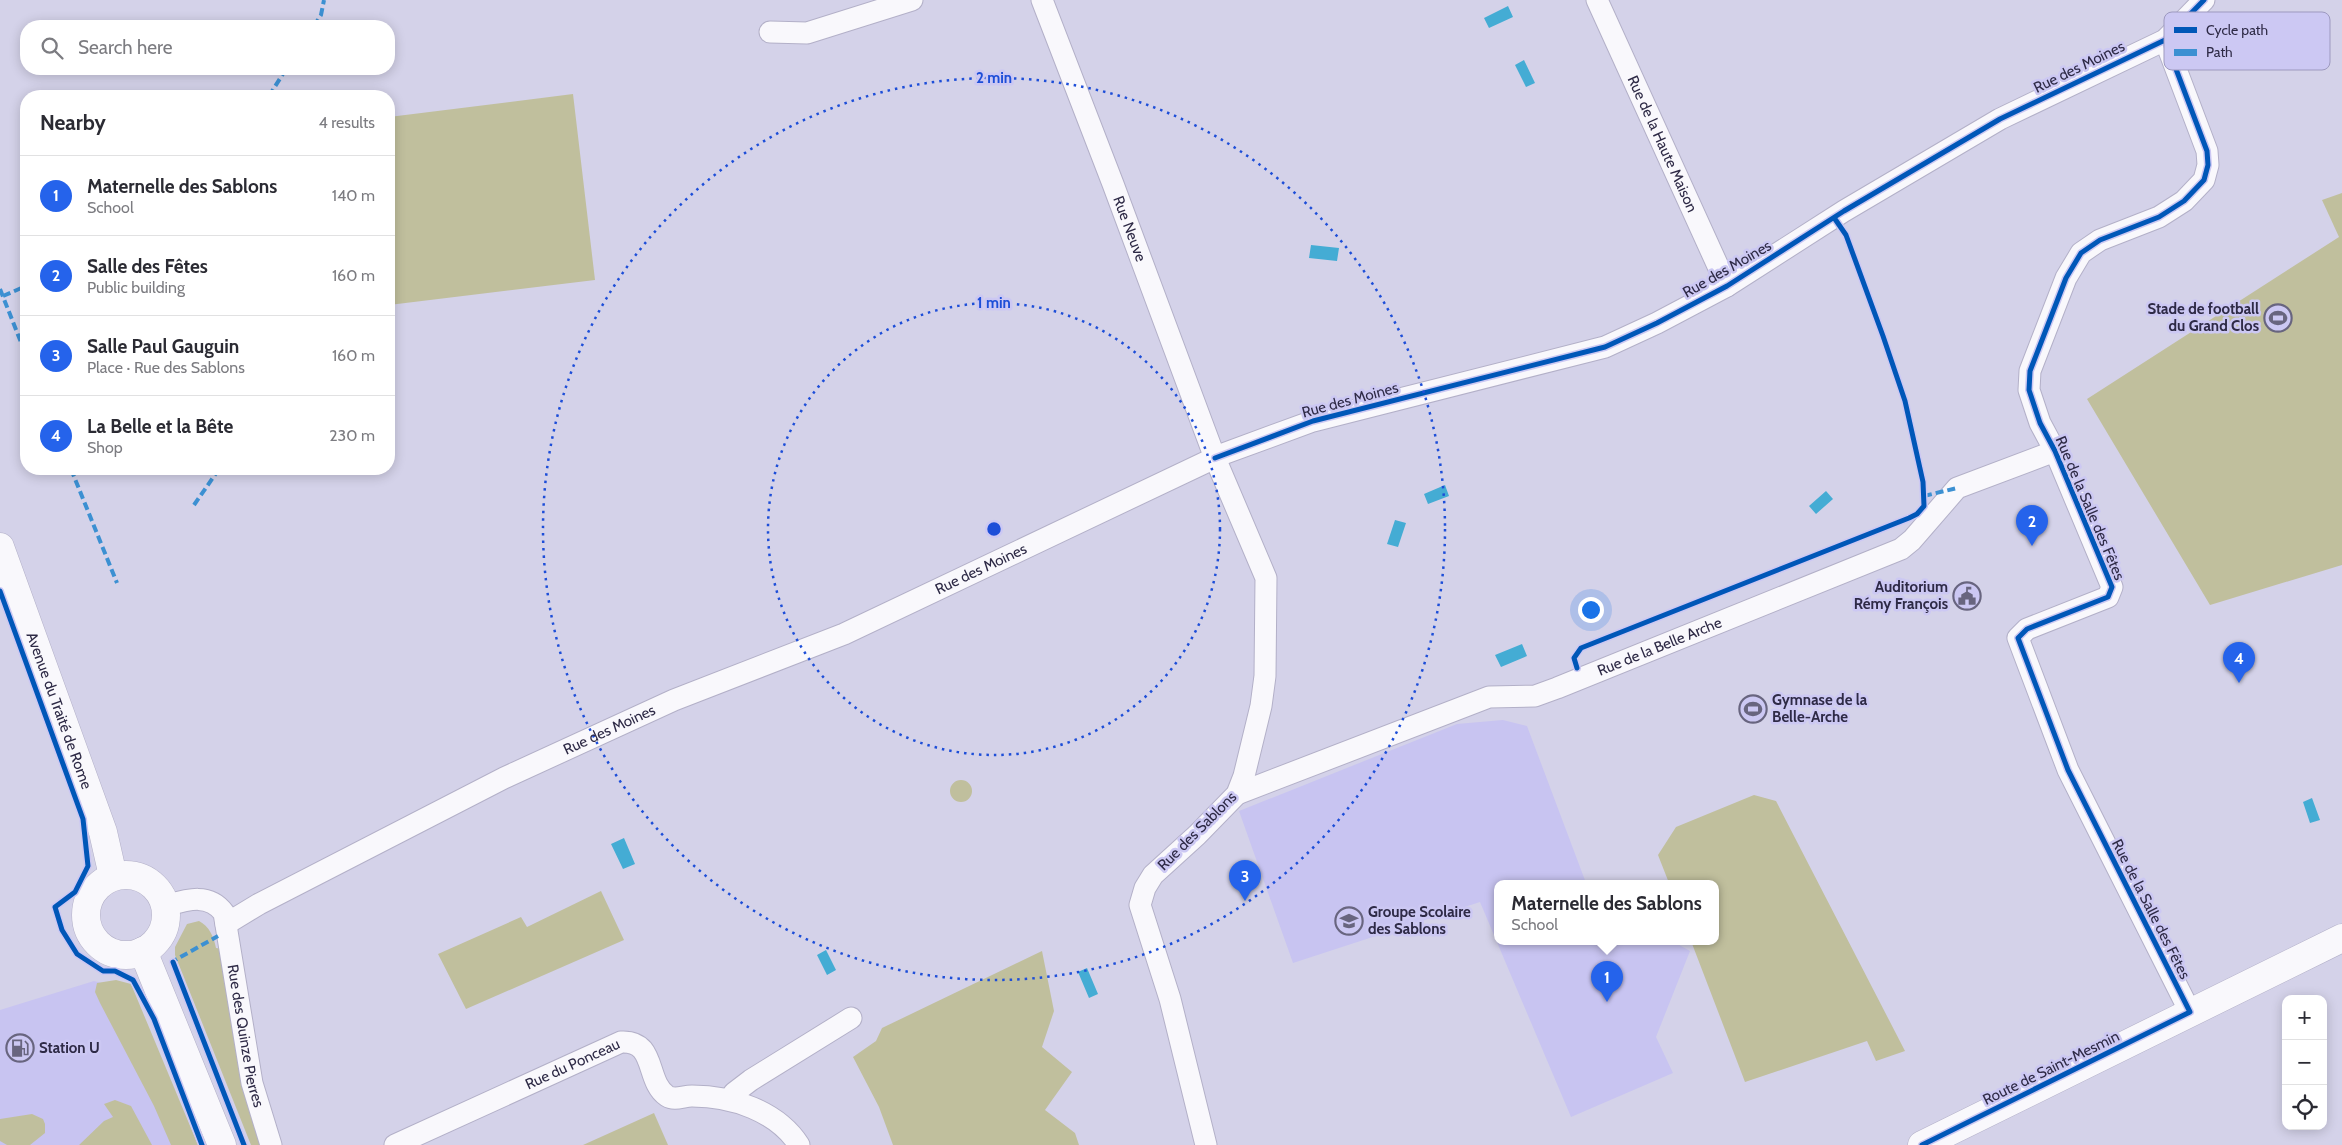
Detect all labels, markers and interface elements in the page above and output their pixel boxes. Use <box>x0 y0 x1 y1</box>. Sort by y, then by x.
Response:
legend <box>2164 12 2330 70</box>
search box <box>20 20 395 75</box>
text: Cycle path <box>2206 21 2268 39</box>
icon: search <box>38 34 66 62</box>
text: Search here <box>78 36 172 59</box>
street label: Rue des Moines <box>2031 37 2127 97</box>
text: Path <box>2206 43 2233 61</box>
text: 2 min <box>976 69 1012 87</box>
street label: Rue de la Haute Maison <box>1624 73 1701 215</box>
text: Nearby <box>40 110 106 135</box>
text: 4 results <box>318 113 375 132</box>
text: Maternelle des Sablons <box>87 175 277 198</box>
text: 1 <box>53 186 59 205</box>
text: 140 m <box>332 186 375 205</box>
street label: Rue Neuve <box>1109 193 1150 264</box>
text: School <box>87 198 134 217</box>
street label: Rue des Moines <box>1680 236 1774 302</box>
text: Salle des Fêtes <box>87 255 208 278</box>
text: 2 <box>52 266 60 285</box>
text: 160 m <box>332 266 375 285</box>
text: Public building <box>87 278 185 297</box>
text: 1 min <box>977 294 1011 312</box>
place label: Stade de football du Grand Clos <box>2147 300 2259 335</box>
sports icon: Stade de football du Grand Clos <box>2263 303 2293 333</box>
text: Salle Paul Gauguin <box>87 335 239 358</box>
text: 3 <box>52 346 60 365</box>
text: 160 m <box>332 346 375 365</box>
text: Place · Rue des Sablons <box>87 358 245 377</box>
street label: Rue des Moines <box>1300 378 1400 422</box>
text: La Belle et la Bête <box>87 415 233 438</box>
text: 4 <box>51 426 61 445</box>
text: 230 m <box>329 426 375 445</box>
street label: Rue de la Salle des Fêtes <box>2052 433 2128 583</box>
text: Shop <box>87 438 123 457</box>
pin: 2 <box>2016 505 2048 546</box>
centre of rings <box>985 520 1003 538</box>
street label: Rue des Moines <box>932 540 1030 598</box>
place label: Auditorium Rémy François <box>1854 578 1948 613</box>
public building icon: Auditorium Rémy François <box>1952 581 1982 611</box>
your location <box>1578 597 1604 623</box>
street label: Rue de la Belle Arche <box>1595 613 1725 680</box>
street label: Avenue du Traité de Rome <box>23 630 96 792</box>
pin: 4 <box>2223 642 2255 683</box>
place label: Gymnase de la Belle-Arche <box>1772 691 1868 726</box>
sports icon: Gymnase de la Belle-Arche <box>1738 694 1768 724</box>
street label: Rue des Moines <box>561 701 658 759</box>
street label: Rue des Sablons <box>1154 788 1240 874</box>
street label: Rue de la Salle des Fêtes <box>2108 836 2194 982</box>
pin: 3 <box>1229 860 1261 901</box>
popup <box>1494 880 1719 945</box>
text: Maternelle des Sablons <box>1511 892 1702 915</box>
place label: Groupe Scolaire des Sablons <box>1368 903 1471 938</box>
school or university icon: Groupe Scolaire des Sablons <box>1334 906 1364 936</box>
text: School <box>1511 915 1558 934</box>
pin: 1 <box>1591 961 1623 1002</box>
street label: Rue des Quinze Pierres <box>224 963 268 1109</box>
map controls <box>2282 995 2327 1130</box>
button: + <box>2282 995 2327 1040</box>
street label: Route de Saint-Mesmin <box>1980 1027 2122 1109</box>
fuel station icon: Station U <box>5 1033 35 1063</box>
street label: Rue du Ponceau <box>522 1035 623 1093</box>
place label: Station U <box>39 1039 100 1057</box>
button: − <box>2282 1040 2327 1085</box>
button: locate <box>2282 1085 2327 1130</box>

